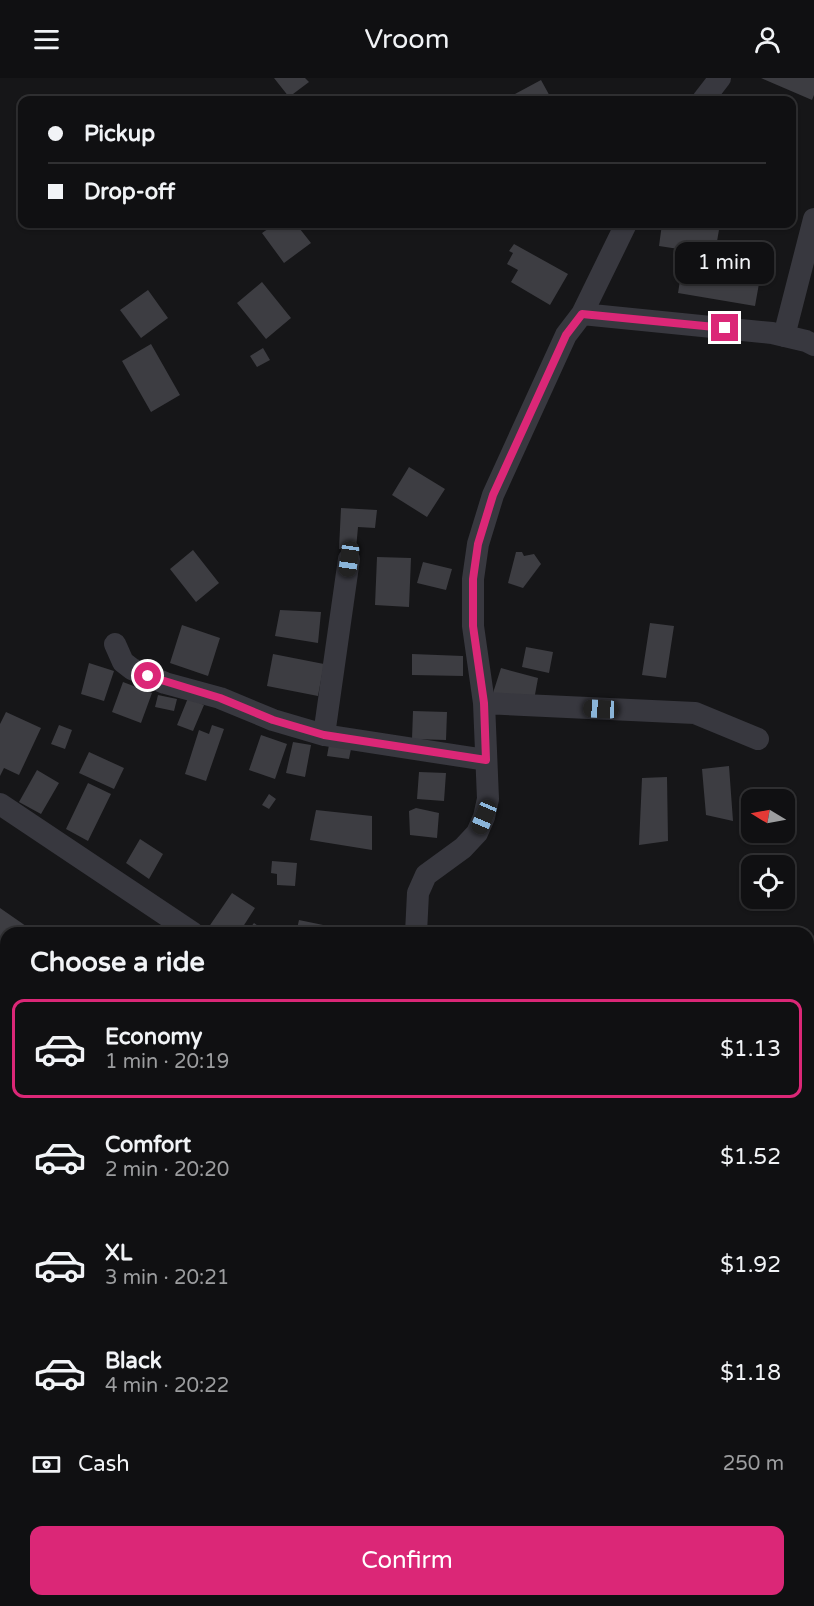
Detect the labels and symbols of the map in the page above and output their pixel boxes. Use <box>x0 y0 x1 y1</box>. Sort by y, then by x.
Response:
callout: 1 min <box>676 241 774 283</box>
route end <box>711 314 738 341</box>
car <box>338 540 360 578</box>
route start <box>134 662 161 689</box>
car <box>583 699 619 719</box>
north arrow <box>741 789 795 843</box>
car <box>469 797 499 837</box>

